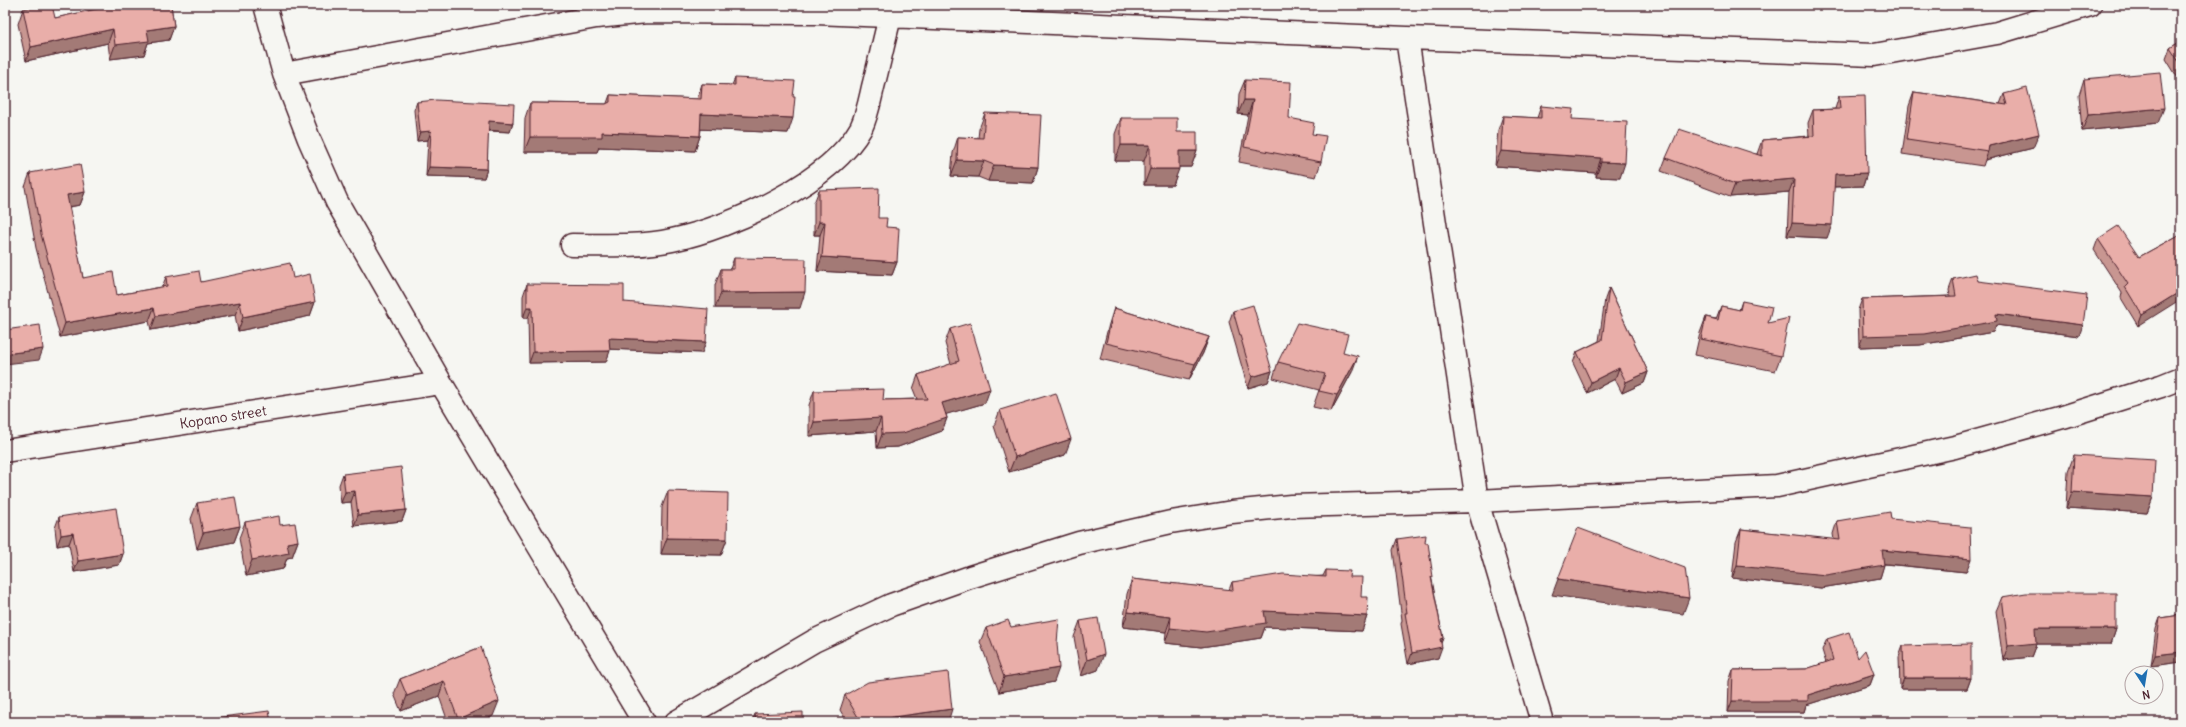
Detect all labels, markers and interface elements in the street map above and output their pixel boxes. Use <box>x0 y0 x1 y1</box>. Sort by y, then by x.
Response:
street label: Kopano street <box>178 401 268 433</box>
north arrow <box>2124 665 2164 705</box>
text: N <box>2141 687 2151 702</box>

